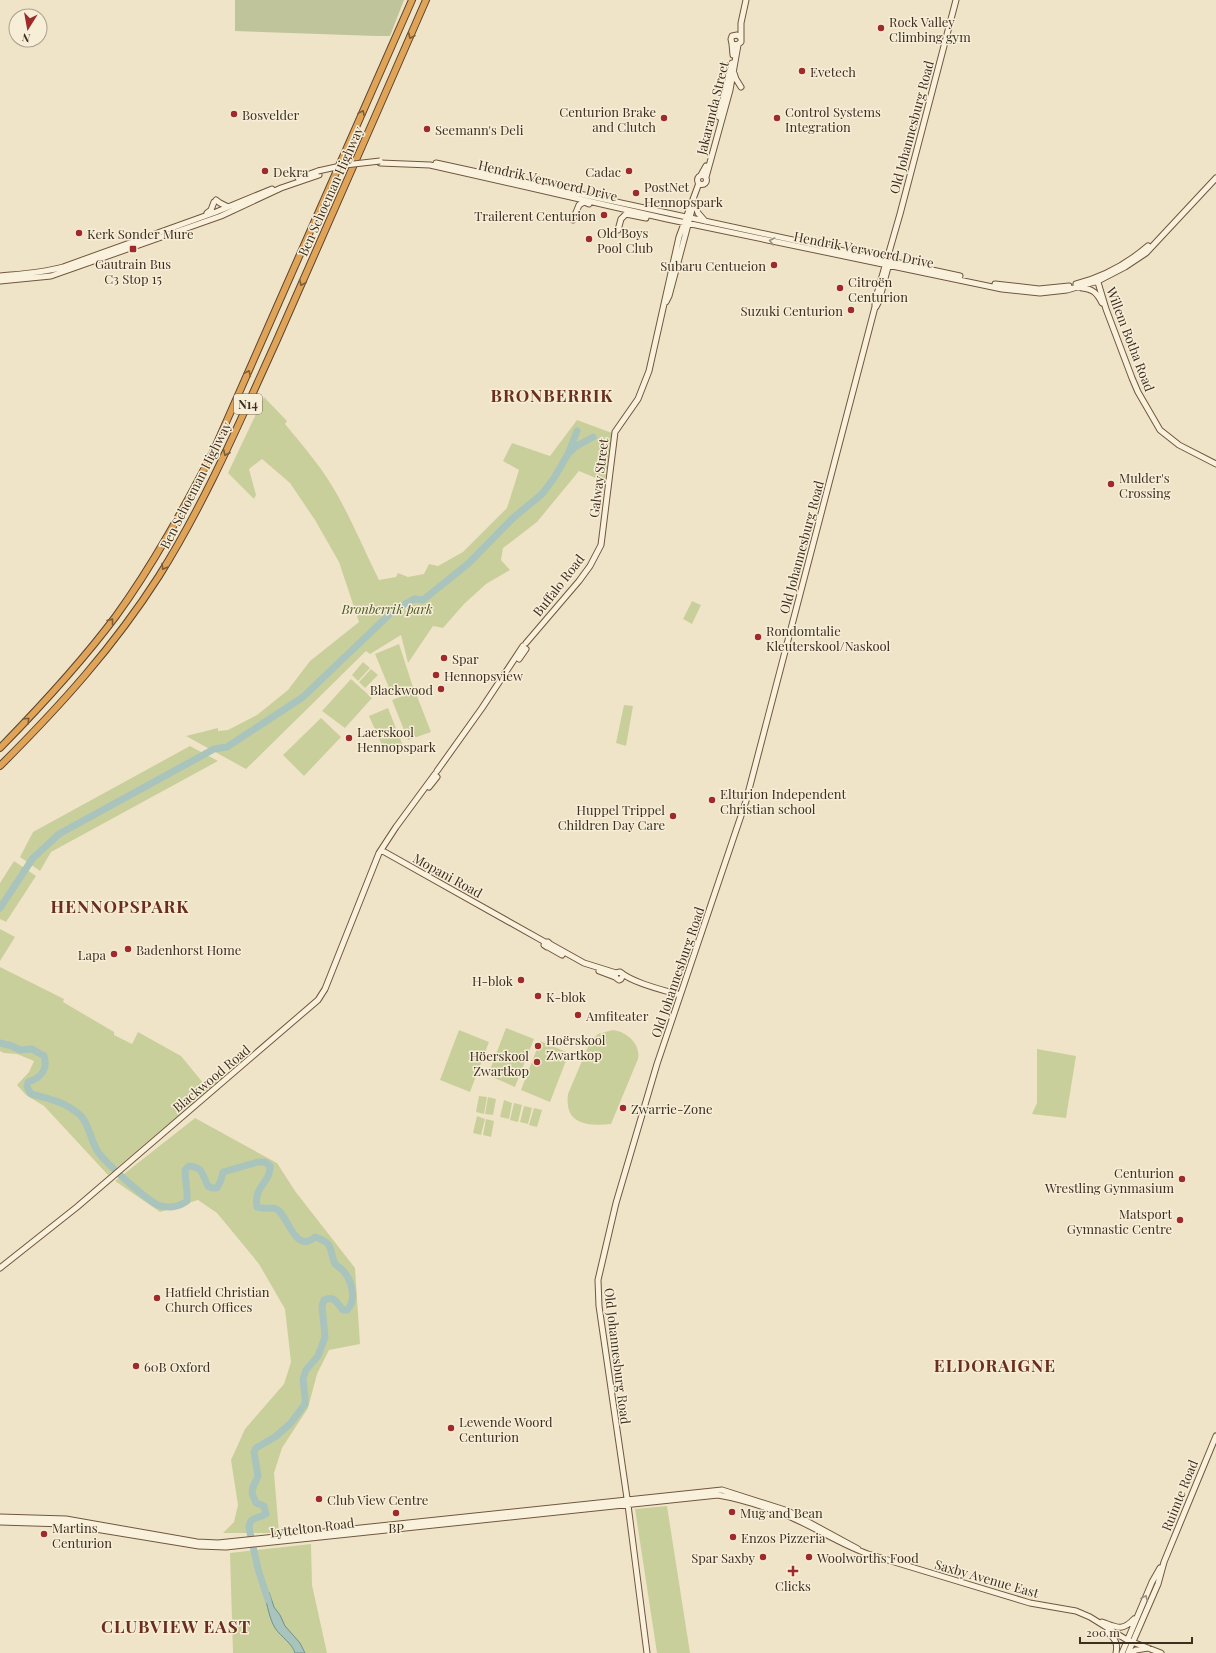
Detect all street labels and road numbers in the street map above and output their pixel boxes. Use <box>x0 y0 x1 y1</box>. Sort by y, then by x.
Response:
street label: Old Johannesburg Road <box>885 58 937 195</box>
street label: Jakaranda Street <box>692 59 732 158</box>
street label: Ben Schoeman Highway <box>294 123 366 259</box>
street label: Hendrik Verwoerd Drive <box>477 156 620 204</box>
street label: Hendrik Verwoerd Drive <box>792 227 936 271</box>
street label: Willem Botha Road <box>1103 283 1159 394</box>
road number: N14 <box>234 394 262 414</box>
street label: Ben Schoeman Highway <box>156 418 235 551</box>
street label: Galway Street <box>585 437 611 519</box>
street label: Old Johannesburg Road <box>775 478 827 615</box>
street label: Buffalo Road <box>528 550 588 619</box>
street label: Mopani Road <box>410 849 486 901</box>
street label: Old Johannesburg Road <box>647 904 708 1040</box>
street label: Blackwood Road <box>169 1040 254 1115</box>
street label: Old Johannesburg Road <box>601 1287 635 1426</box>
street label: Ruimte Road <box>1157 1456 1201 1533</box>
street label: Lyttelton Road <box>269 1513 356 1541</box>
street label: Saxby Avenue East <box>933 1555 1041 1601</box>

